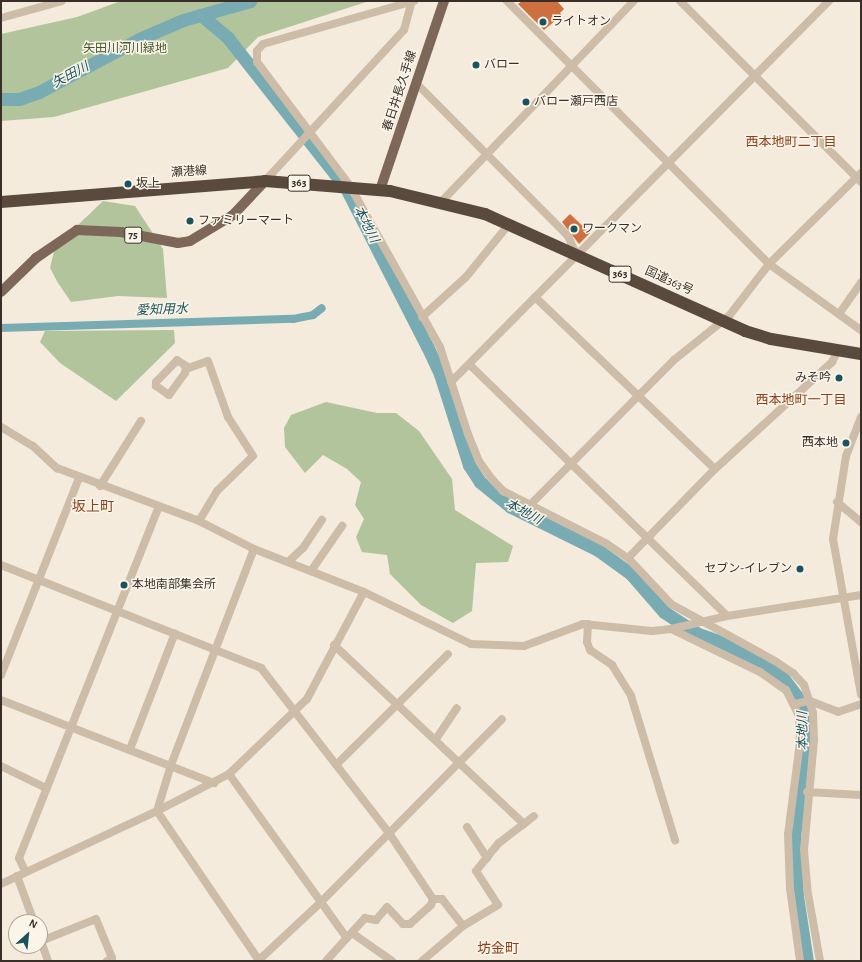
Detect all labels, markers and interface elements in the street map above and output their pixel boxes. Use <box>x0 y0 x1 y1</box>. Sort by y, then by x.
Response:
place label: ライトオン <box>551 15 611 29</box>
marker: ライトオン <box>538 17 548 27</box>
park label: 矢田川河川緑地 <box>83 42 167 56</box>
street label: 春日井長久手線 <box>380 49 420 133</box>
place label: バロー <box>484 58 520 72</box>
water label: 矢田川 <box>50 60 92 92</box>
marker: バロー <box>471 60 481 70</box>
place label: バロー瀬戸西店 <box>534 95 618 109</box>
marker: バロー瀬戸西店 <box>521 97 531 107</box>
district label: 西本地町二丁目 <box>746 135 836 151</box>
street label: 瀬港線 <box>171 164 207 180</box>
road number: 363 <box>287 174 311 192</box>
place label: 坂上 <box>136 177 160 191</box>
marker: 坂上 <box>123 179 133 189</box>
water label: 本地川 <box>349 204 381 246</box>
place label: ファミリーマート <box>198 214 294 228</box>
marker: ファミリーマート <box>185 216 195 226</box>
place label: ワークマン <box>582 222 642 236</box>
marker: ワークマン <box>569 224 579 234</box>
road number: 75 <box>124 226 142 244</box>
street label: 国道363号 <box>643 264 695 298</box>
road number: 363 <box>608 265 632 283</box>
water label: 愛知用水 <box>136 302 188 320</box>
place label: みそ吟 <box>795 371 831 385</box>
marker: みそ吟 <box>834 373 844 383</box>
district label: 西本地町一丁目 <box>756 393 846 409</box>
place label: 西本地 <box>802 436 838 450</box>
marker: 西本地 <box>841 438 851 448</box>
water label: 本地川 <box>502 497 544 529</box>
district label: 坂上町 <box>72 499 114 515</box>
place label: セブン-イレブン <box>704 562 792 576</box>
marker: セブン-イレブン <box>795 564 805 574</box>
place label: 本地南部集会所 <box>132 578 216 592</box>
marker: 本地南部集会所 <box>119 580 129 590</box>
water label: 本地川 <box>796 711 812 751</box>
north arrow <box>8 914 48 954</box>
text: N <box>27 917 39 930</box>
district label: 坊金町 <box>477 941 519 957</box>

